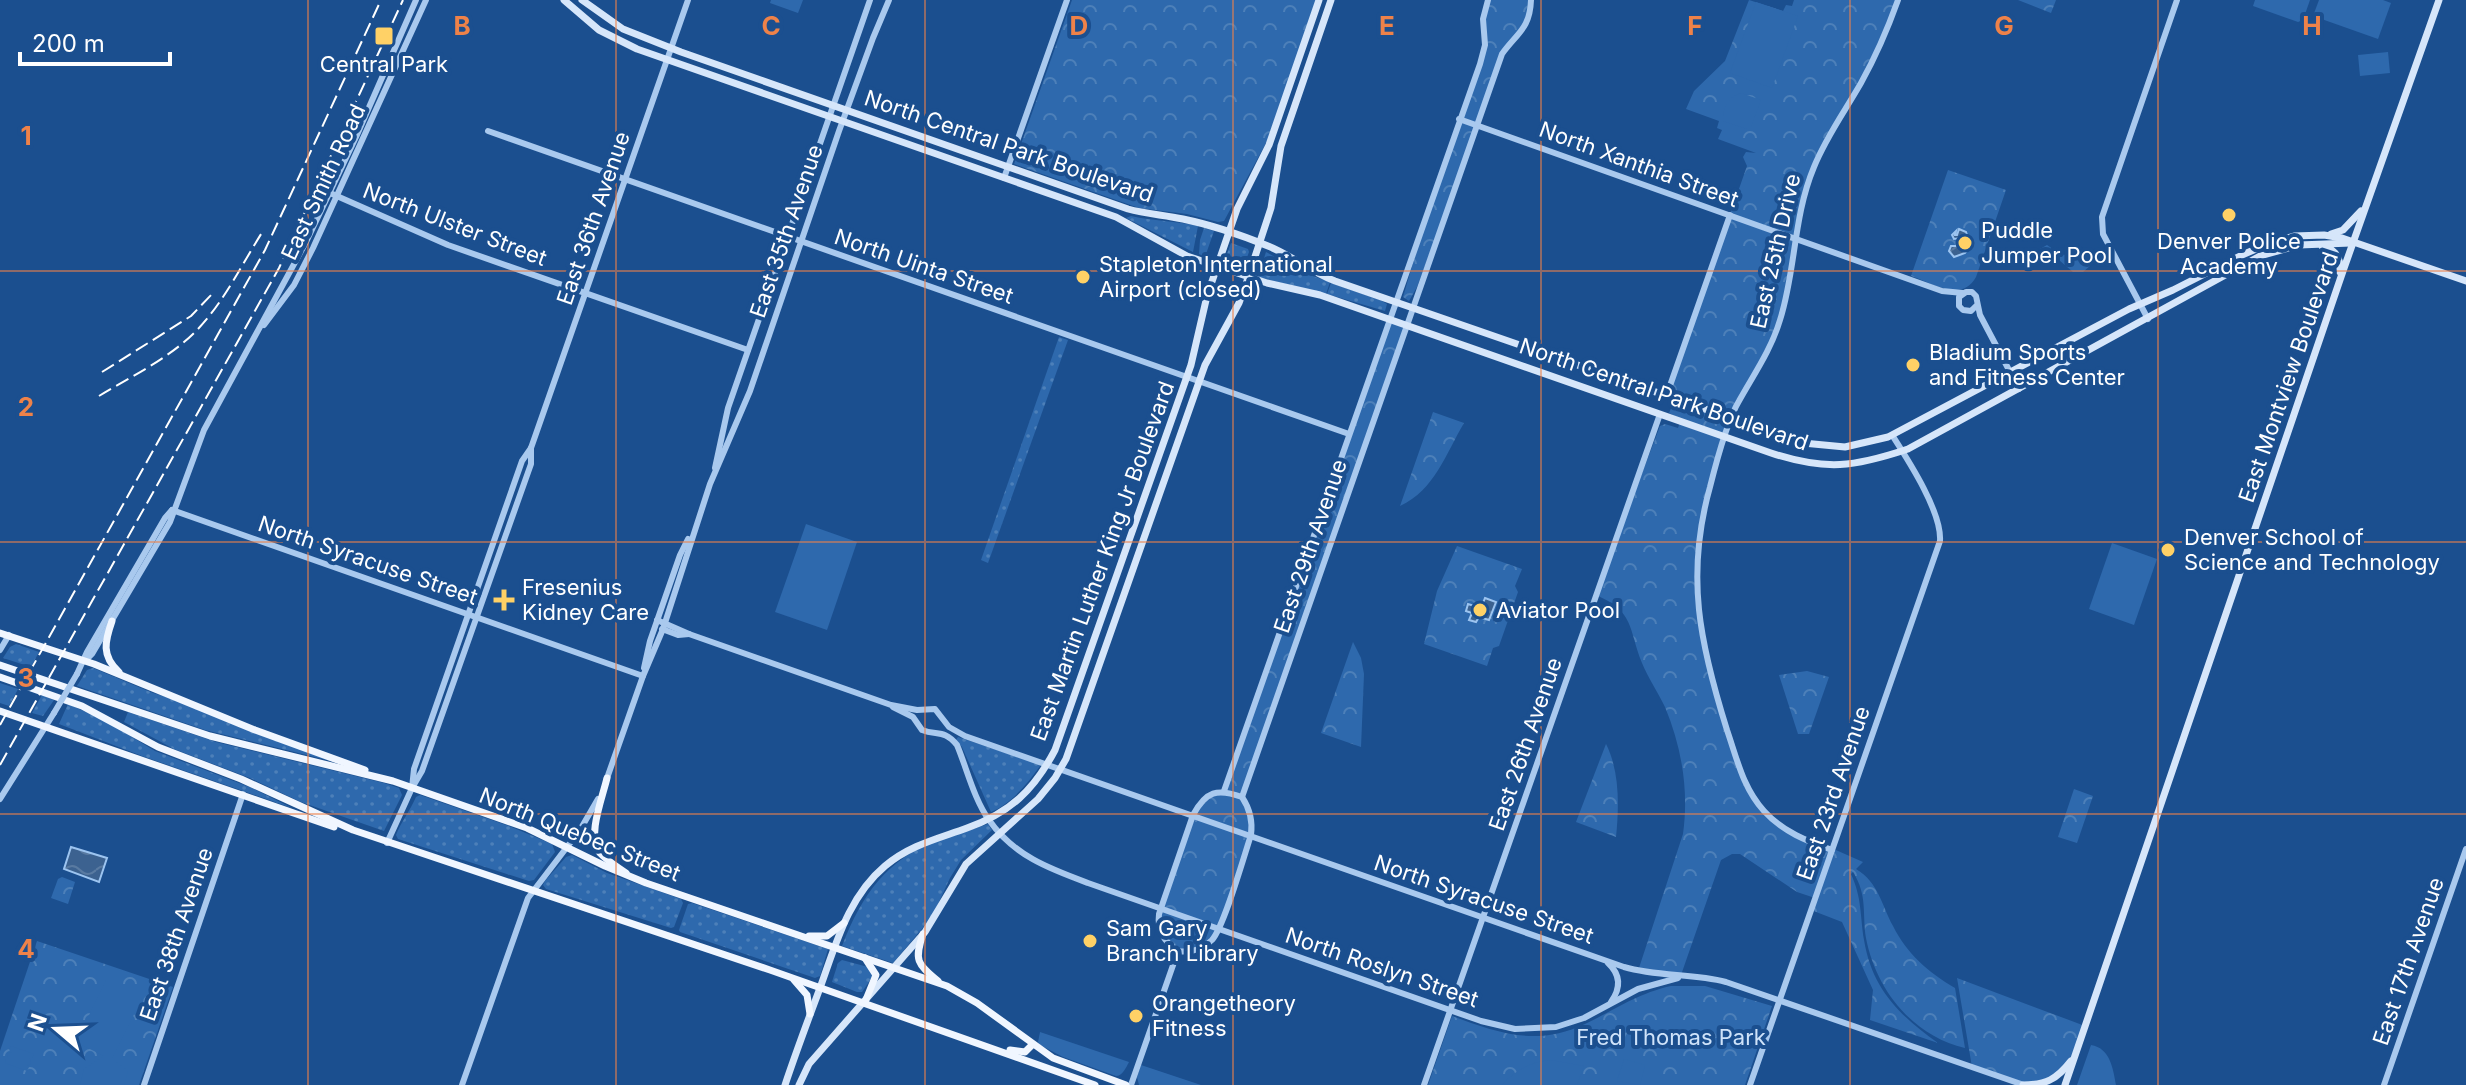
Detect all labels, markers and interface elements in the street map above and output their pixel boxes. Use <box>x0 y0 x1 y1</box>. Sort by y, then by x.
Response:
text: B <box>453 10 471 41</box>
text: C <box>761 10 781 41</box>
text: D <box>1070 10 1088 41</box>
text: E <box>1379 10 1395 41</box>
text: F <box>1687 10 1703 41</box>
text: G <box>1994 10 2014 41</box>
text: H <box>2302 10 2322 41</box>
scale bar <box>20 16 170 66</box>
marker: Central Park <box>373 25 395 47</box>
text: 200 m <box>32 29 105 58</box>
place label: Central Park <box>320 51 448 77</box>
street label: North Central Park Boulevard <box>861 84 1157 208</box>
street label: East Smith Road <box>276 100 370 264</box>
street label: North Xanthia Street <box>1536 116 1742 212</box>
text: 1 <box>20 120 32 151</box>
street label: East 36th Avenue <box>551 128 635 308</box>
street label: East 35th Avenue <box>744 141 828 321</box>
street label: East 25th Drive <box>1745 171 1805 331</box>
street label: North Ulster Street <box>360 177 550 271</box>
marker: Denver Police Academy <box>2220 206 2238 224</box>
place label: Puddle Jumper Pool <box>1981 217 2112 268</box>
street label: North Uinta Street <box>831 223 1017 309</box>
place label: Denver Police Academy <box>2157 228 2301 279</box>
marker: Puddle Jumper Pool <box>1956 234 1974 252</box>
street label: East Montview Boulevard <box>2233 248 2343 506</box>
place label: Stapleton International Airport (closed) <box>1099 251 1333 302</box>
marker: Stapleton International Airport (closed) <box>1074 268 1092 286</box>
street label: North Central Park Boulevard <box>1516 332 1812 456</box>
place label: Bladium Sports and Fitness Center <box>1929 339 2125 390</box>
marker: Bladium Sports and Fitness Center <box>1904 356 1922 374</box>
street label: East Martin Luther King Jr Boulevard <box>1025 378 1179 744</box>
text: 2 <box>18 391 34 422</box>
street label: East 29th Avenue <box>1268 456 1352 636</box>
street label: North Syracuse Street <box>255 510 481 610</box>
place label: Denver School of Science and Technology <box>2184 524 2440 575</box>
marker: Denver School of Science and Technology <box>2159 541 2177 559</box>
place label: Fresenius Kidney Care <box>522 574 649 625</box>
marker: Fresenius Kidney Care <box>493 589 515 611</box>
place label: Aviator Pool <box>1496 597 1620 623</box>
marker: Aviator Pool <box>1471 601 1489 619</box>
street label: East 26th Avenue <box>1483 654 1567 834</box>
text: 3 <box>18 662 34 693</box>
street label: East 23rd Avenue <box>1791 703 1875 883</box>
street label: North Quebec Street <box>476 782 684 886</box>
street label: East 38th Avenue <box>134 844 218 1024</box>
street label: North Syracuse Street <box>1371 849 1597 949</box>
street label: East 17th Avenue <box>2367 874 2449 1048</box>
place label: Sam Gary Branch Library <box>1106 915 1259 966</box>
street label: North Roslyn Street <box>1282 922 1482 1012</box>
marker: Sam Gary Branch Library <box>1081 932 1099 950</box>
text: 4 <box>17 933 35 964</box>
north arrow <box>16 989 96 1069</box>
place label: Orangetheory Fitness <box>1152 990 1296 1041</box>
marker: Orangetheory Fitness <box>1127 1007 1145 1025</box>
text: N <box>22 1010 52 1035</box>
park label: Fred Thomas Park <box>1576 1024 1766 1050</box>

